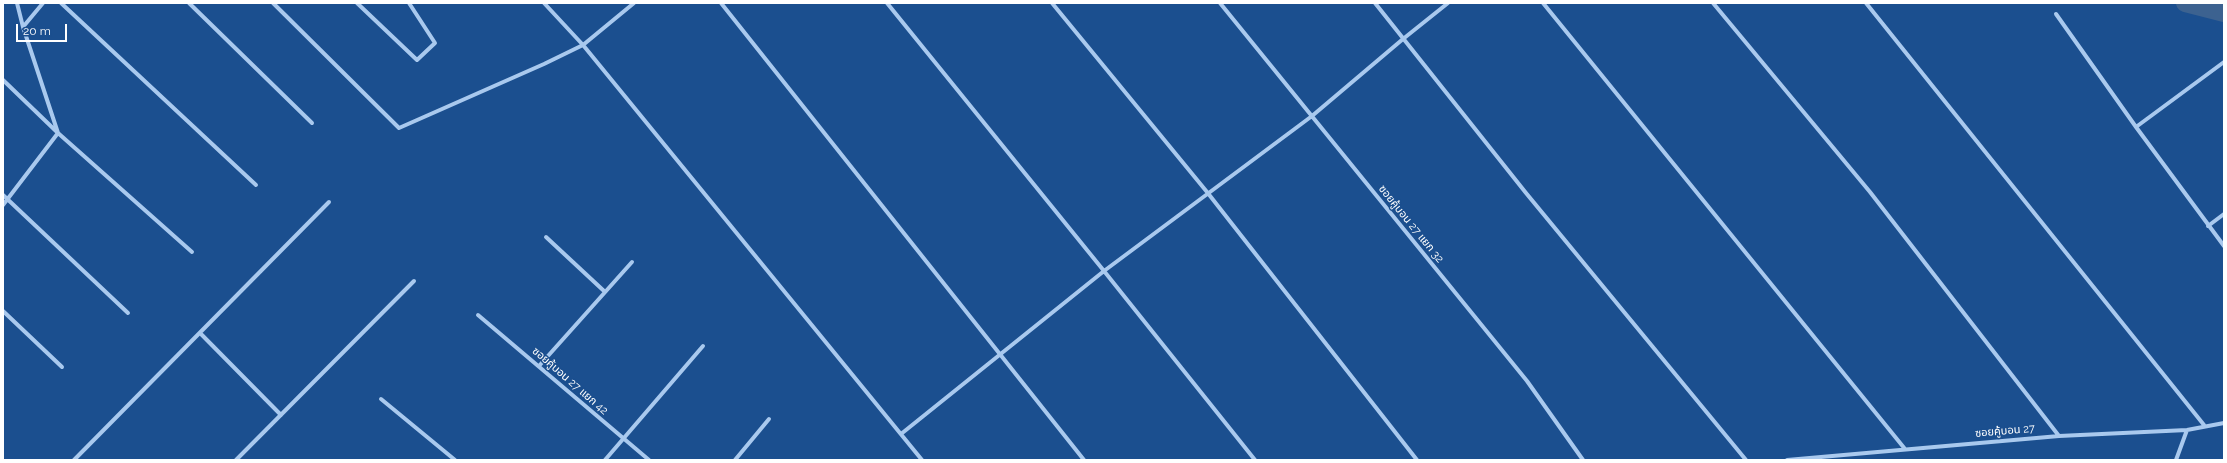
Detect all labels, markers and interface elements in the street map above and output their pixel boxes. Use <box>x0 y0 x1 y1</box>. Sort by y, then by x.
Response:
scale bar <box>18 16 69 42</box>
text: 20 m <box>23 24 51 38</box>
street label: ซอยคู้บอน 27 แยก 32 <box>1376 183 1446 265</box>
street label: ซอยคู้บอน 27 แยก 42 <box>529 344 611 418</box>
street label: ซอยคู้บอน 27 <box>1975 422 2035 440</box>

